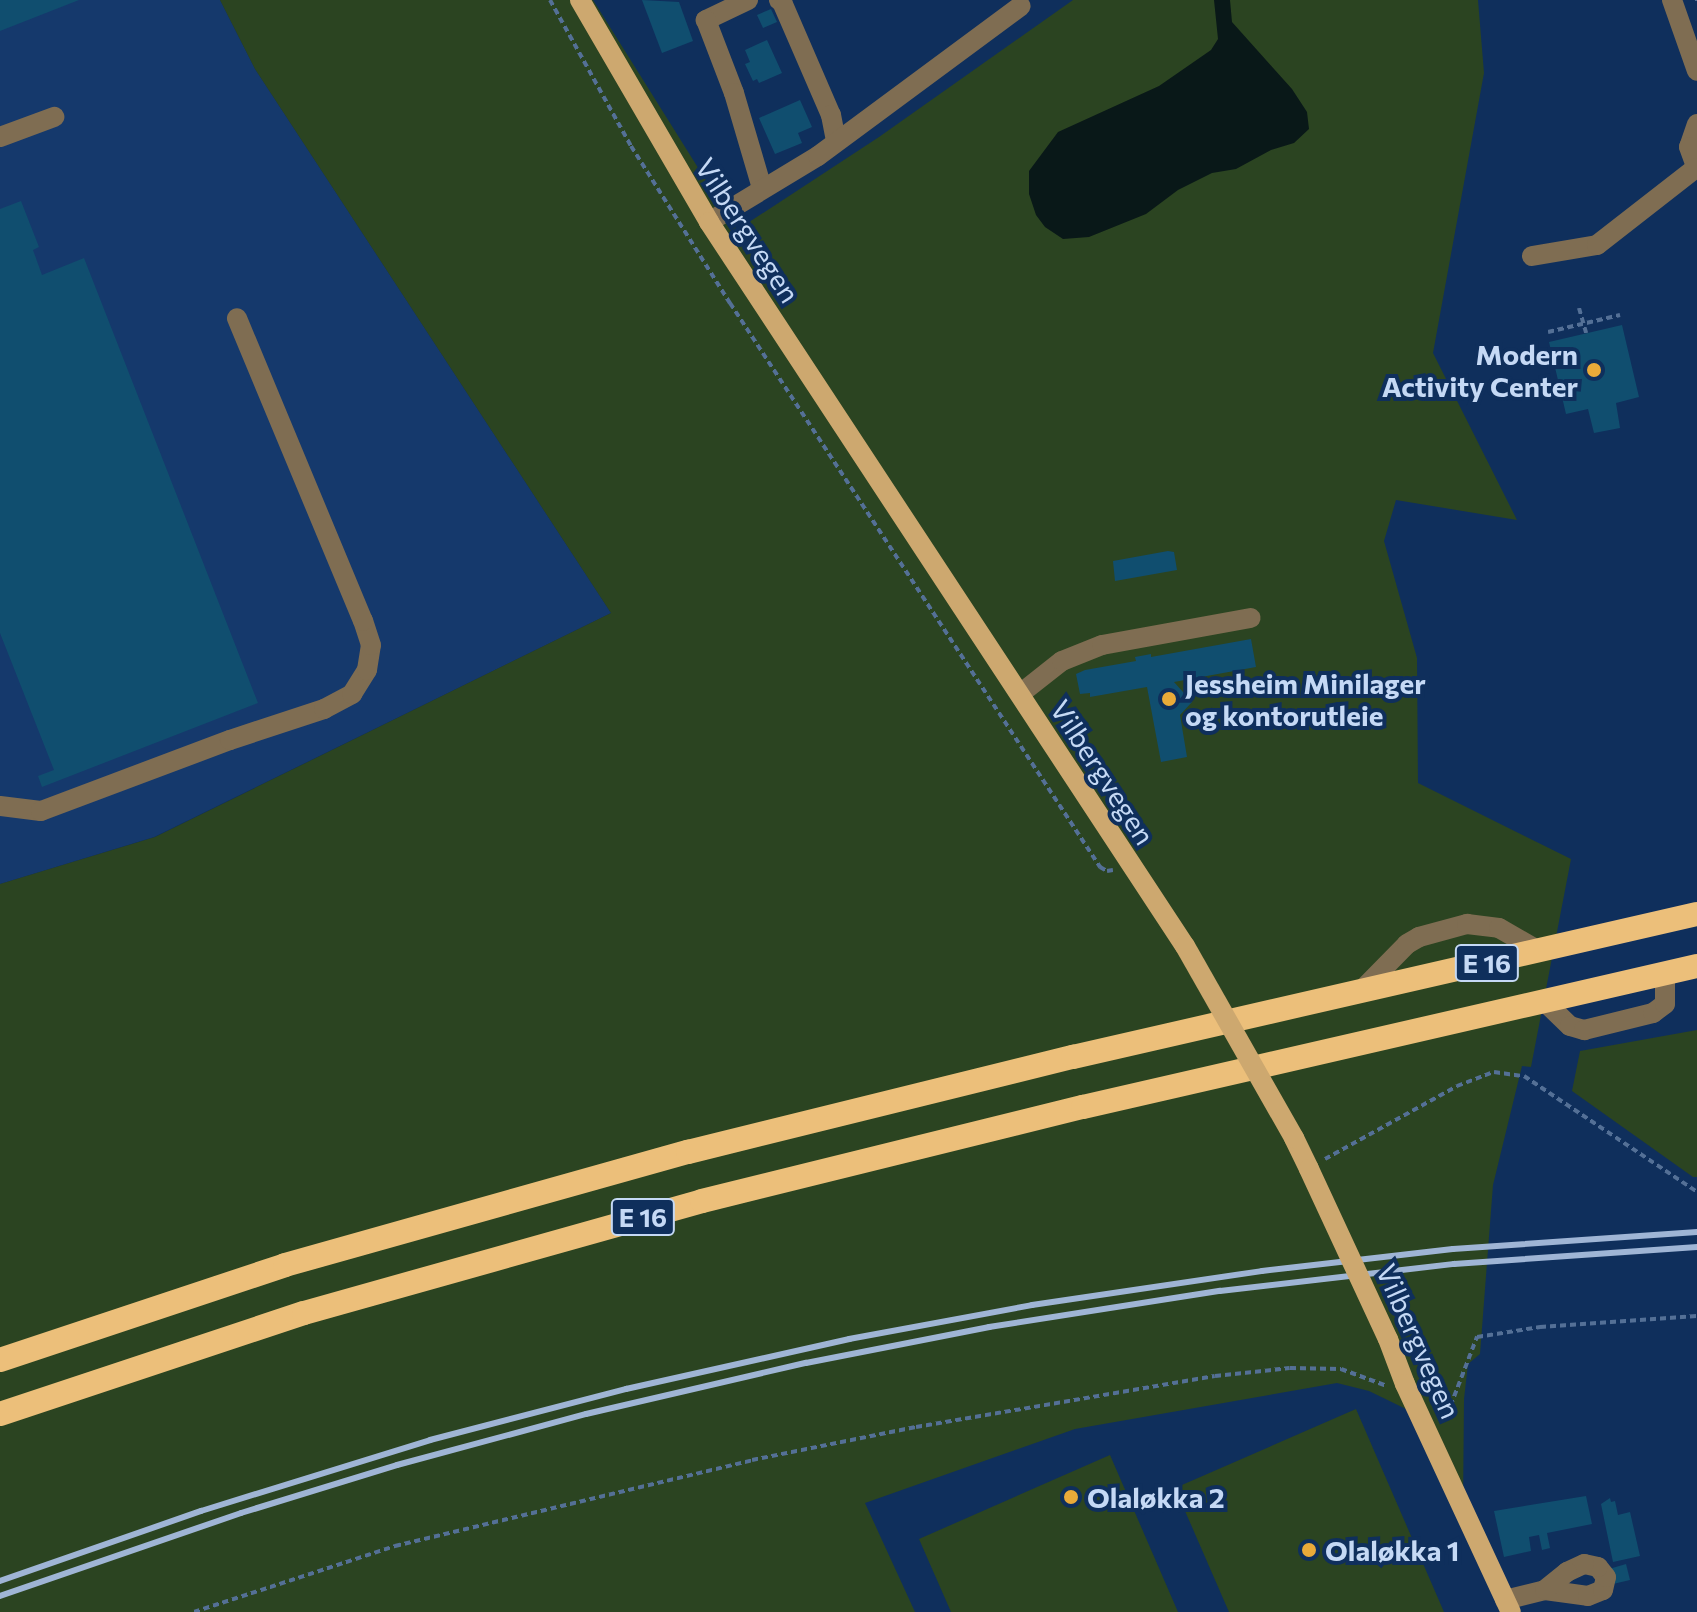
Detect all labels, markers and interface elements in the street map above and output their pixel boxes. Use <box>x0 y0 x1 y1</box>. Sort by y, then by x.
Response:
street label: Vilbergvegen <box>689 151 807 309</box>
place label: Modern Activity Center <box>1382 337 1578 403</box>
marker: Modern Activity Center <box>1585 361 1603 379</box>
place label: Jessheim Minilager og kontorutleie <box>1185 666 1426 732</box>
marker: Jessheim Minilager og kontorutleie <box>1160 690 1178 708</box>
street label: Vilbergvegen <box>1044 693 1162 851</box>
road number: E 16 <box>1453 941 1521 985</box>
road number: E 16 <box>609 1195 677 1239</box>
street label: Vilbergvegen <box>1370 1259 1468 1423</box>
place label: Olaløkka 2 <box>1087 1480 1225 1514</box>
marker: Olaløkka 2 <box>1062 1488 1080 1506</box>
place label: Olaløkka 1 <box>1325 1533 1459 1567</box>
marker: Olaløkka 1 <box>1300 1541 1318 1559</box>

